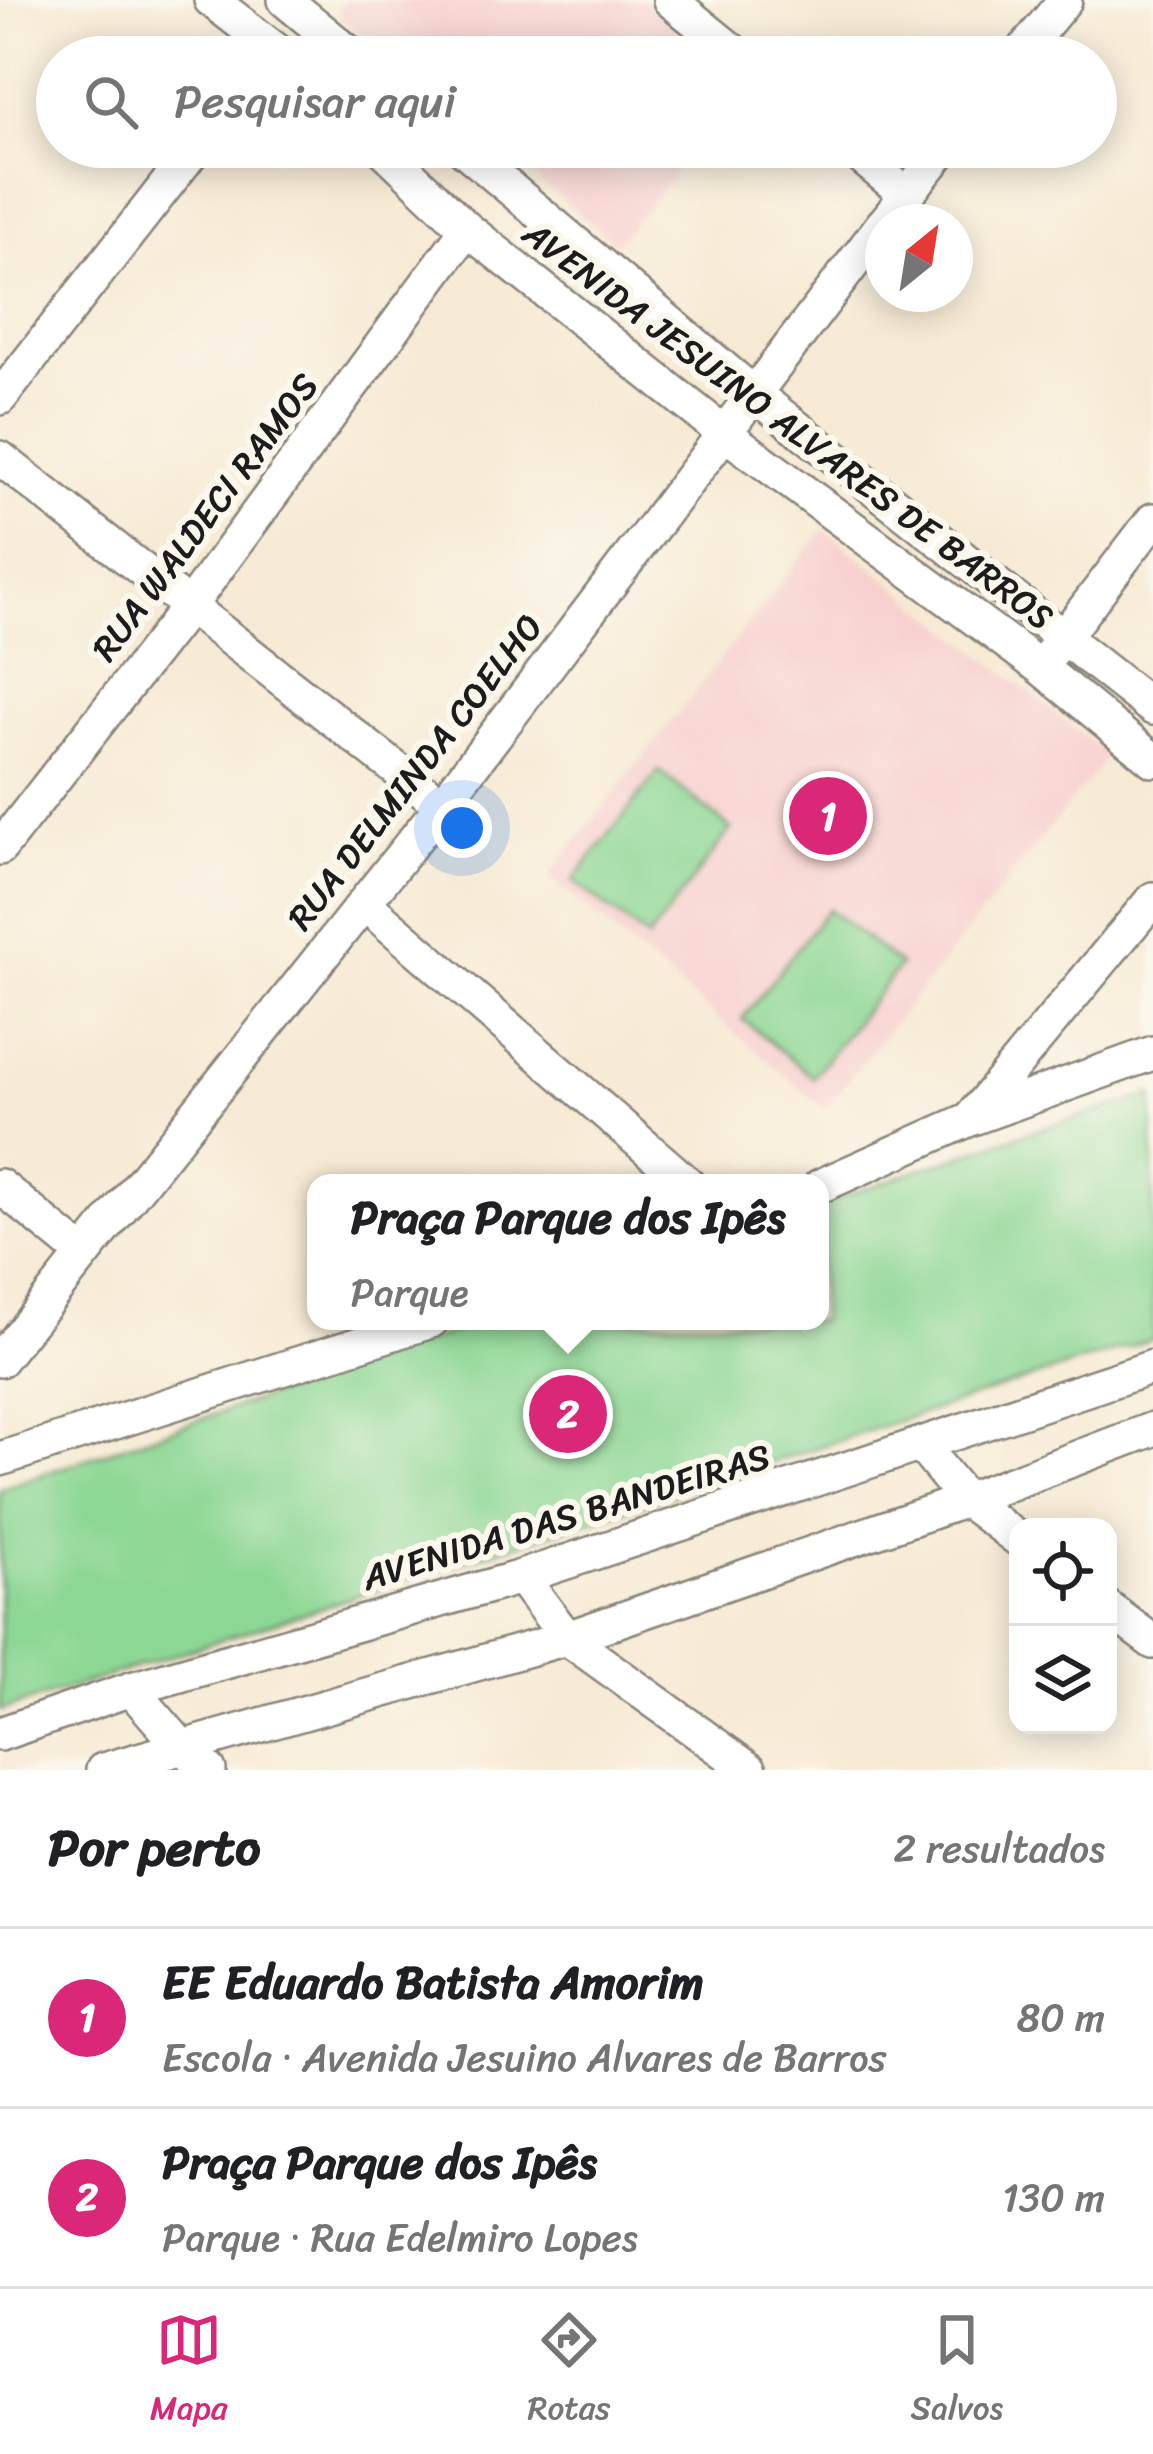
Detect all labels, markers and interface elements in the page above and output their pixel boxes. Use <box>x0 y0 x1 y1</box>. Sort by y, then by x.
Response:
search box <box>36 36 1117 168</box>
text: Pesquisar aqui <box>174 62 456 142</box>
icon: search <box>78 69 144 135</box>
street label: AVENIDA JESUINO ALVARES DE BARROS <box>507 202 1068 647</box>
north arrow <box>865 204 973 312</box>
street label: RUA WALDECI RAMOS <box>74 358 336 676</box>
street label: RUA DELMINDA COELHO <box>270 599 560 945</box>
pin: 1 <box>789 771 867 861</box>
your location <box>432 798 492 858</box>
popup <box>307 1174 829 1330</box>
text: Praça Parque dos Ipês <box>351 1178 785 1258</box>
text: Parque <box>351 1258 468 1327</box>
pin: 2 <box>529 1369 607 1459</box>
street label: AVENIDA DAS BANDEIRAS <box>353 1424 778 1610</box>
map controls <box>1009 1518 1117 1734</box>
button: locate <box>1009 1518 1117 1626</box>
button: layers <box>1009 1626 1117 1734</box>
text: Por perto <box>48 1803 261 1893</box>
text: 2 resultados <box>893 1814 1105 1883</box>
text: EE Eduardo Batista Amorim <box>162 1943 704 2023</box>
text: 1 <box>79 1983 95 2052</box>
text: 80 m <box>1017 1983 1105 2052</box>
text: Escola · Avenida Jesuino Alvares de Barros <box>162 2023 887 2092</box>
text: Praça Parque dos Ipês <box>162 2123 597 2203</box>
text: 2 <box>76 2163 98 2232</box>
text: 130 m <box>1002 2163 1105 2232</box>
text: Parque · Rua Edelmiro Lopes <box>162 2203 638 2272</box>
tab: Mapa <box>150 2307 228 2437</box>
tab: Rotas <box>528 2307 611 2437</box>
tab: Salvos <box>911 2307 1003 2437</box>

